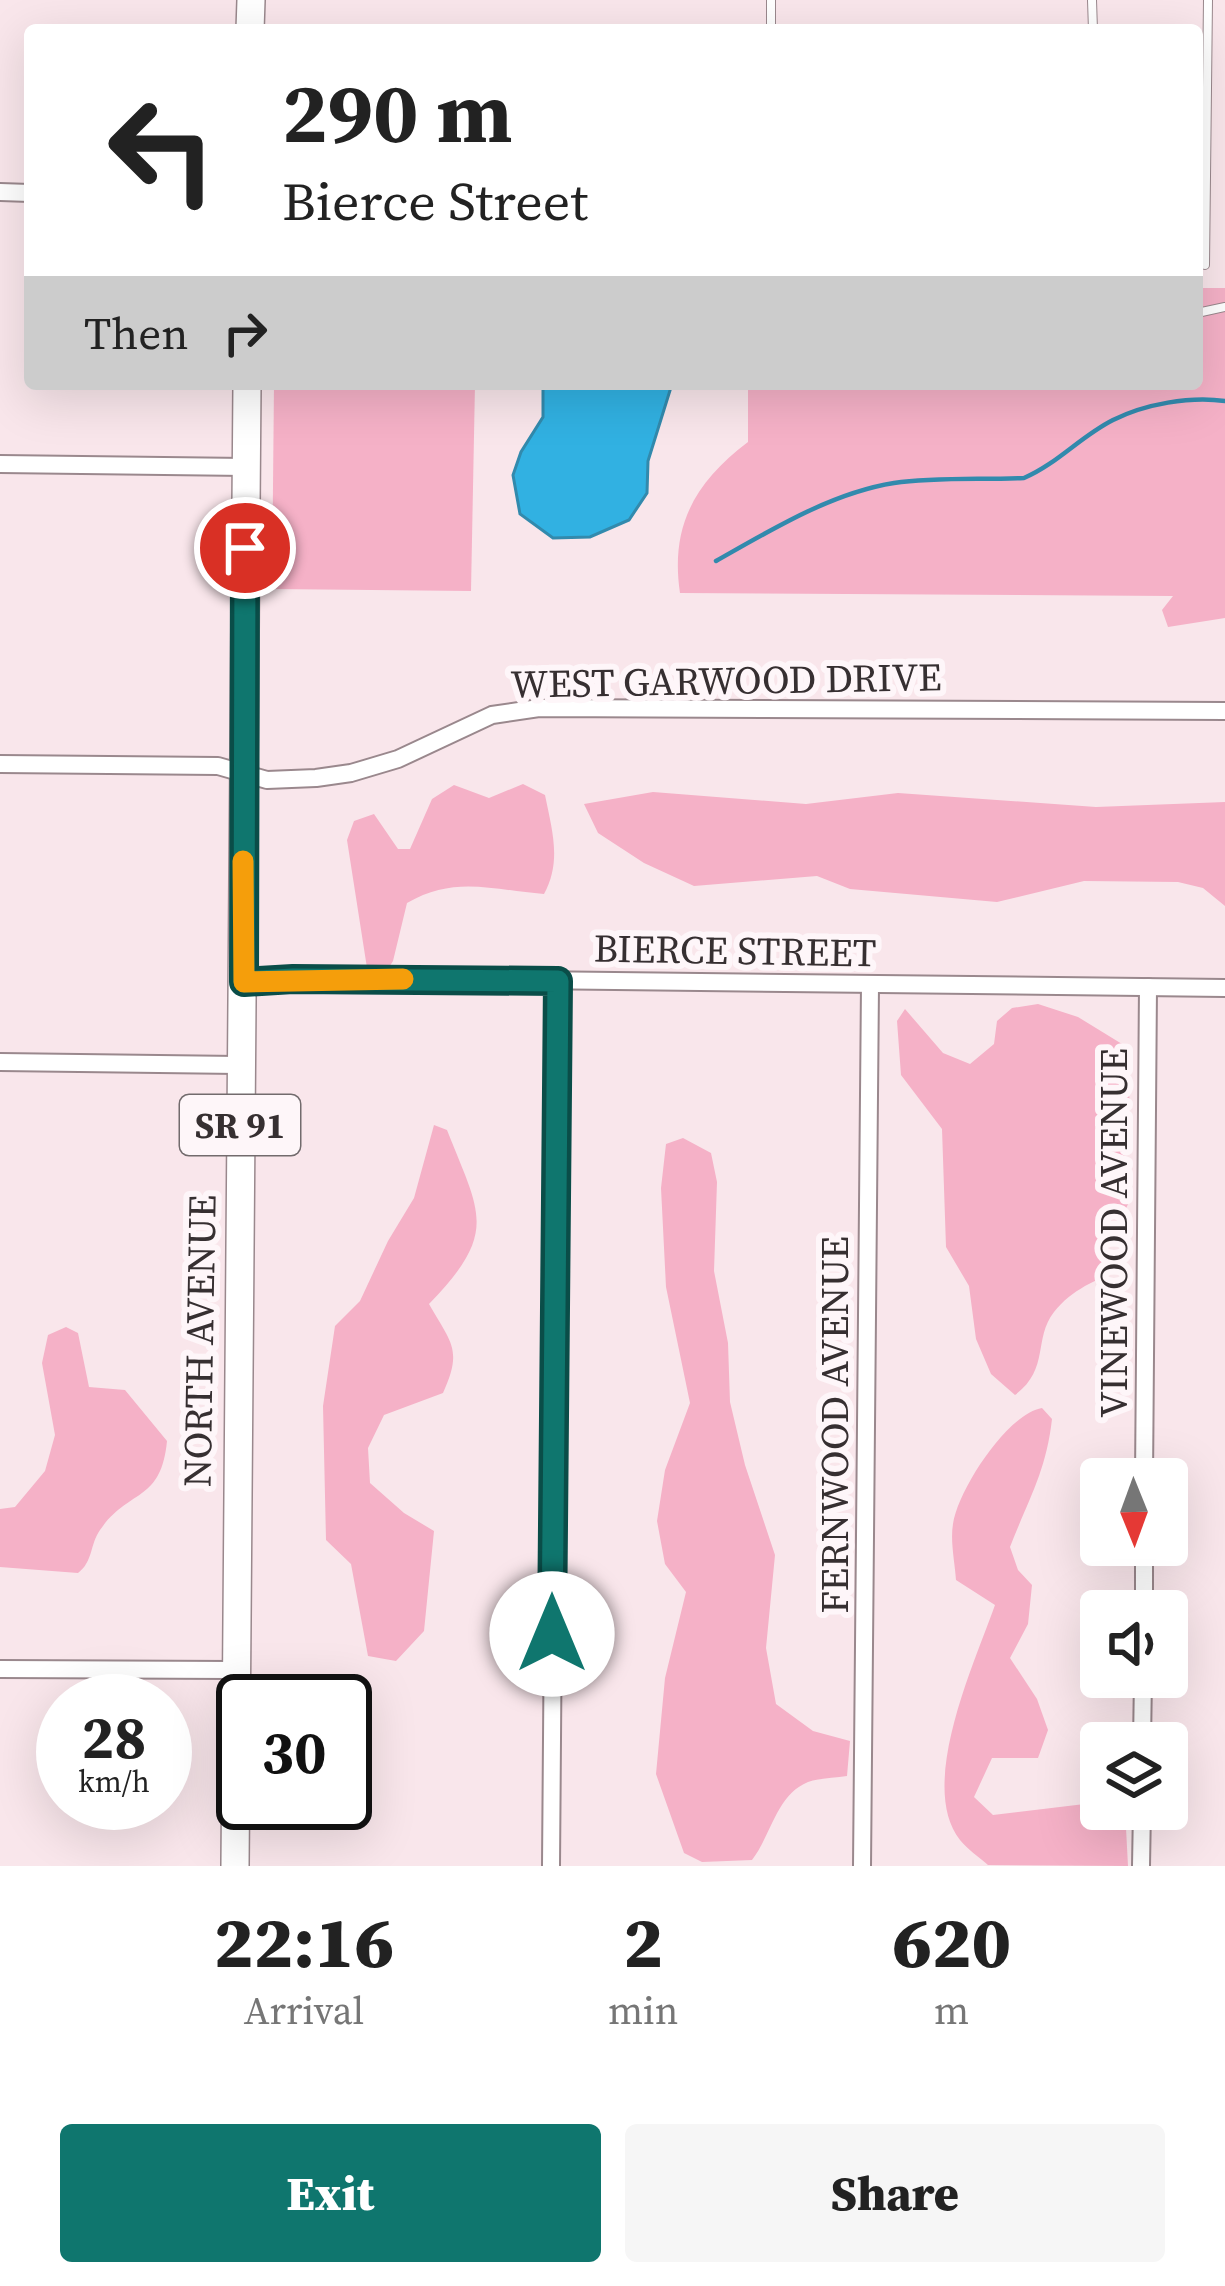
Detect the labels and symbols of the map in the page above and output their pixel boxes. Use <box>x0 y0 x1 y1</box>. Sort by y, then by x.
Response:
pin <box>194 497 296 599</box>
street label: WEST GARWOOD DRIVE <box>510 650 942 711</box>
street label: BIERCE STREET <box>593 922 877 979</box>
street label: VINEWOOD AVENUE <box>1087 1048 1140 1418</box>
road number: SR 91 <box>180 1095 300 1155</box>
street label: NORTH AVENUE <box>170 1194 229 1488</box>
street label: FERNWOOD AVENUE <box>808 1236 861 1614</box>
north arrow <box>1080 1458 1188 1566</box>
position arrow <box>489 1571 615 1697</box>
speed limit sign: 30 <box>216 1674 372 1830</box>

